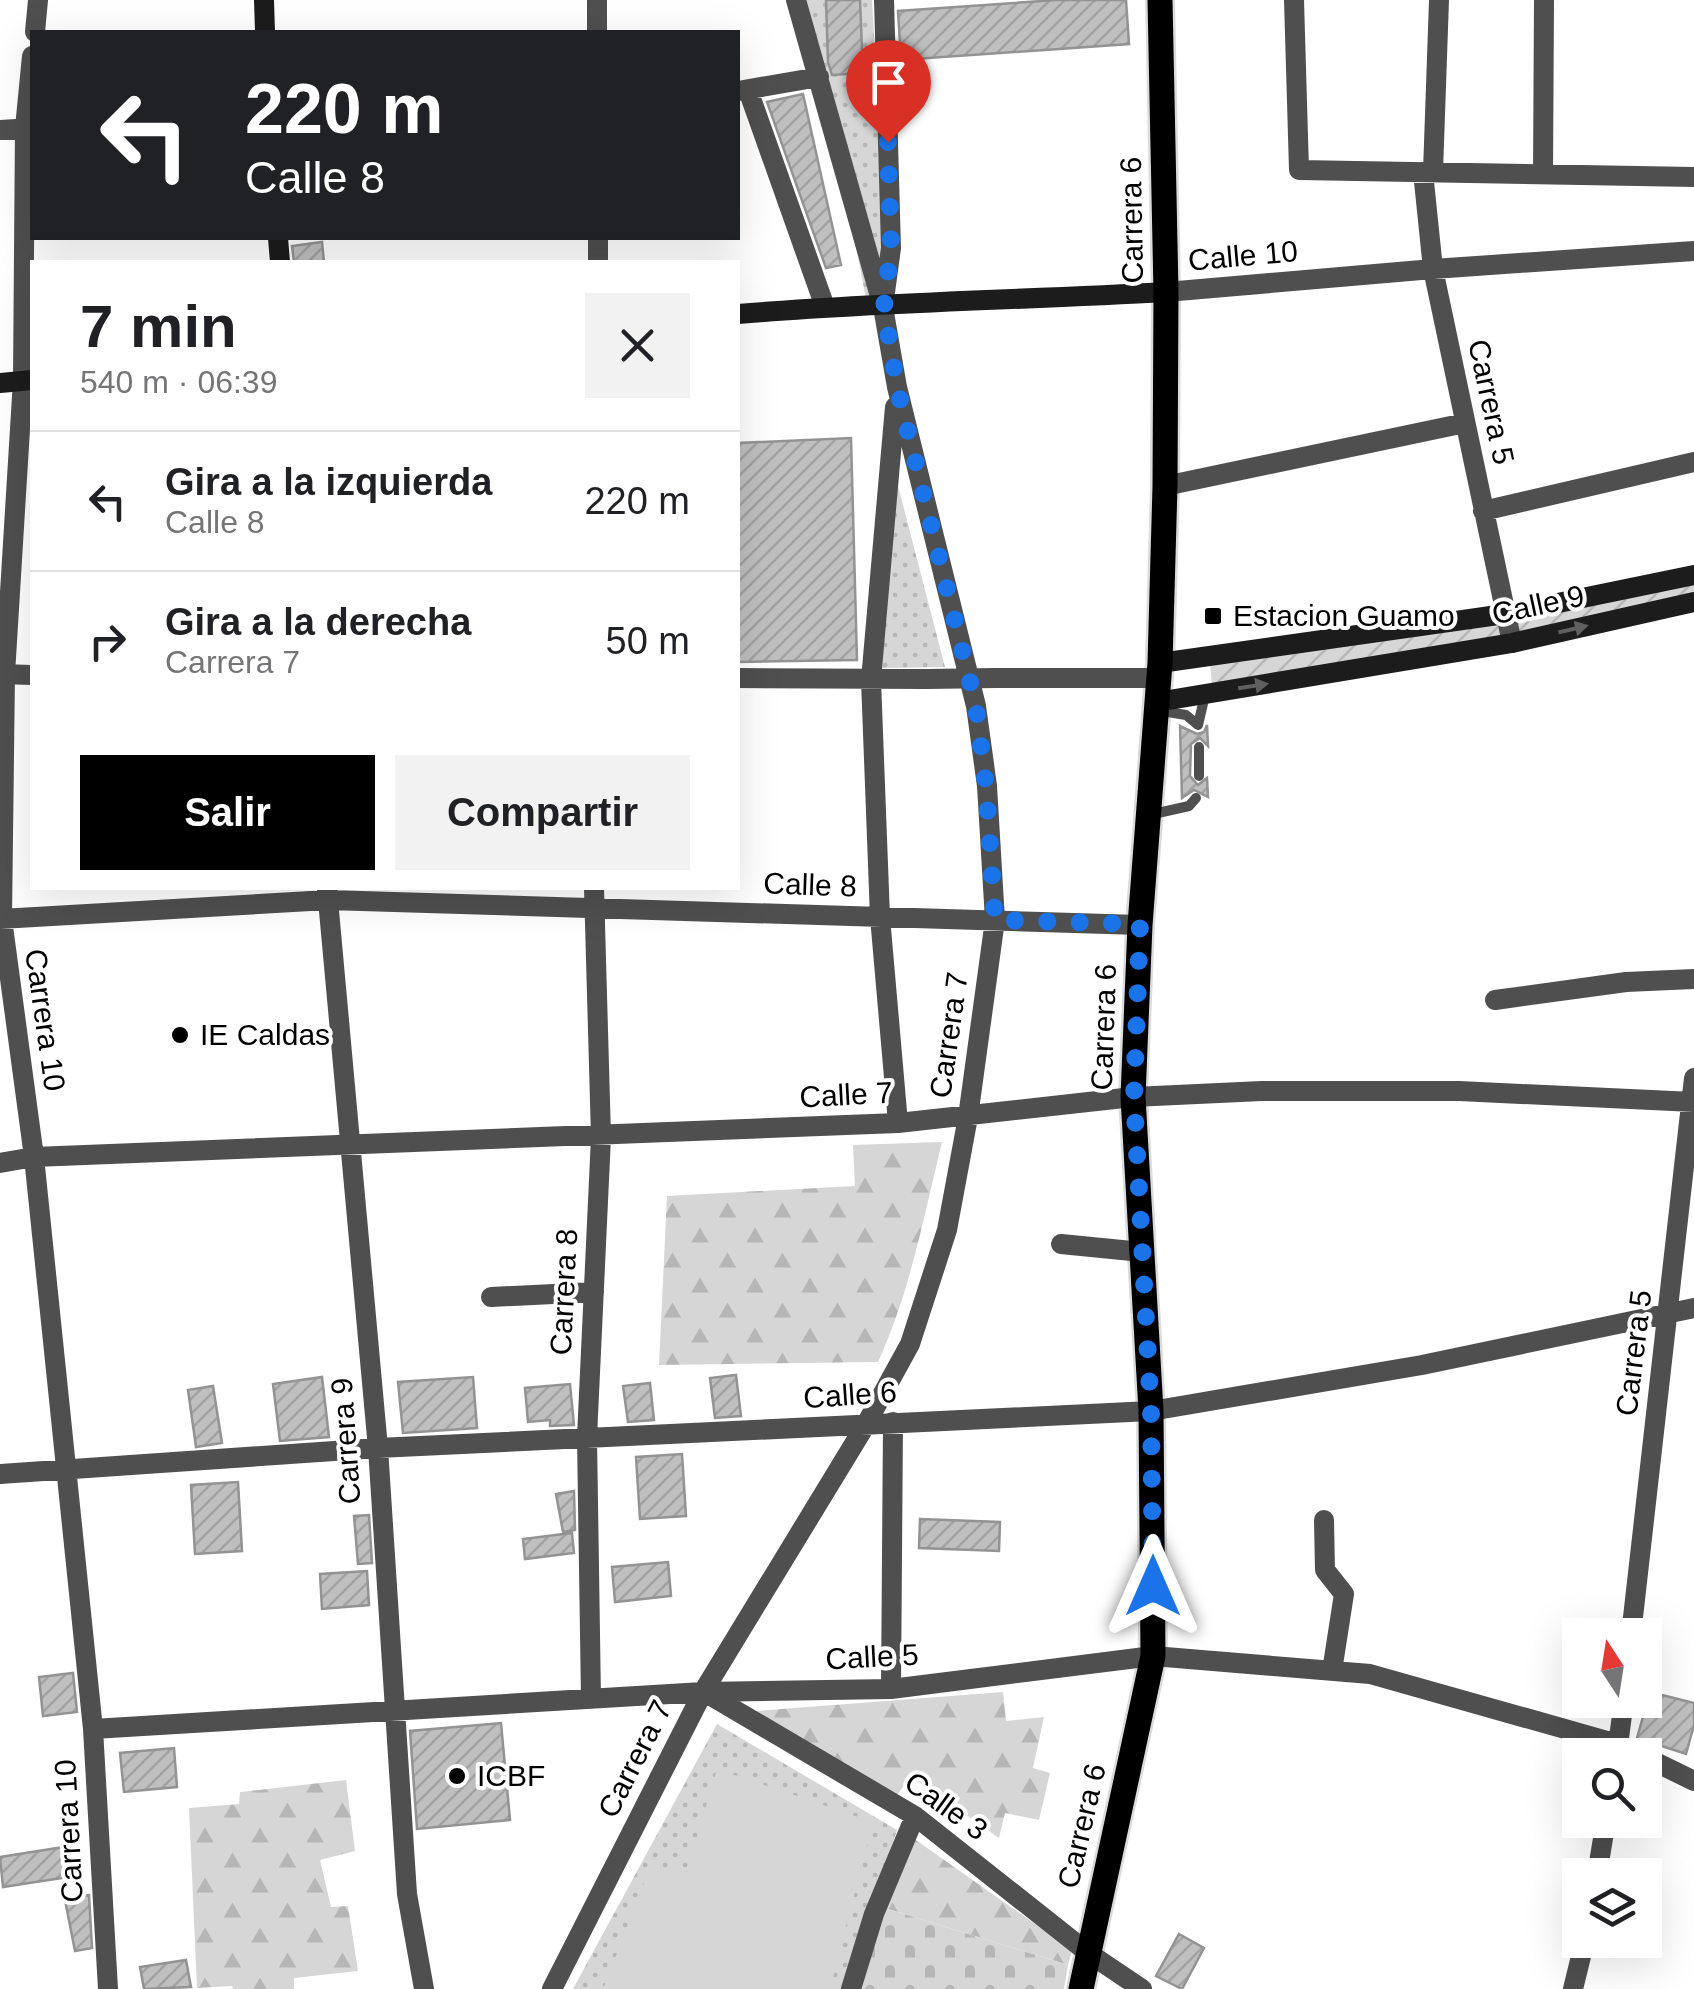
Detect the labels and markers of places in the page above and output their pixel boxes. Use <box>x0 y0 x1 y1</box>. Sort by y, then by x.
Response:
pin <box>846 40 931 143</box>
place label: Estacion Guamo <box>1233 599 1455 632</box>
marker: Estacion Guamo <box>1202 605 1224 627</box>
place label: IE Caldas <box>200 1018 330 1051</box>
marker: IE Caldas <box>169 1024 191 1046</box>
place label: ICBF <box>477 1759 545 1792</box>
marker: ICBF <box>446 1765 468 1787</box>

